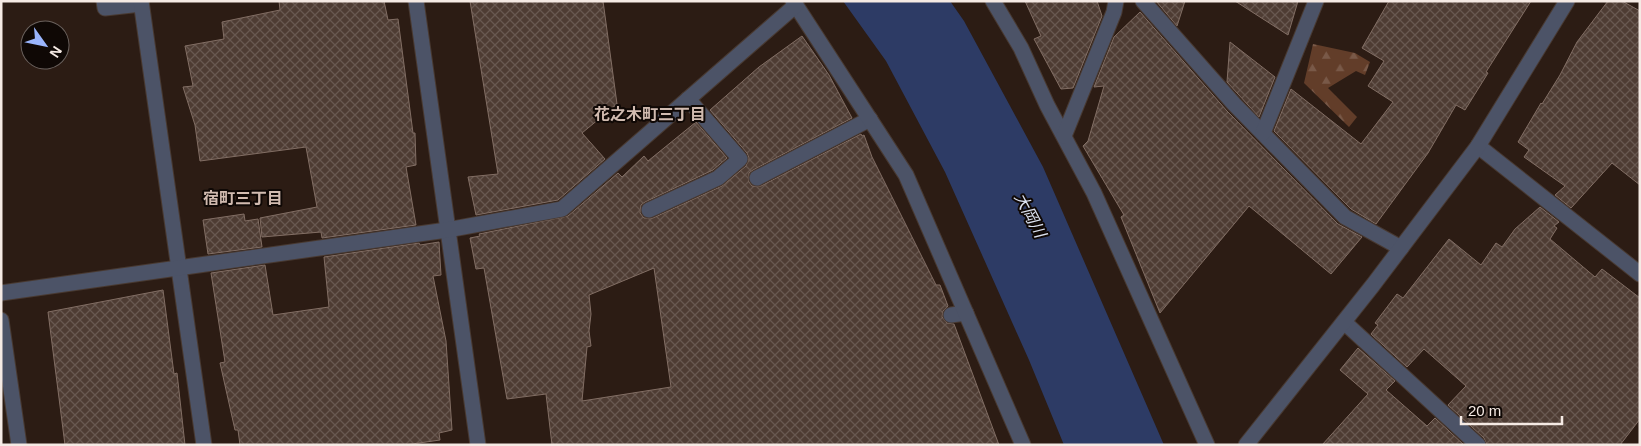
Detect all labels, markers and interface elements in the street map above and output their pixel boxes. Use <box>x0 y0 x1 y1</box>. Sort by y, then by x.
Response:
north arrow <box>20 20 70 70</box>
text: N <box>46 43 65 61</box>
district label: 花之木町三丁目 <box>594 106 706 123</box>
district label: 宿町三丁目 <box>203 190 283 207</box>
water label: 大岡川 <box>1011 190 1050 242</box>
scale bar <box>1461 394 1562 426</box>
text: 20 m <box>1468 402 1501 419</box>

